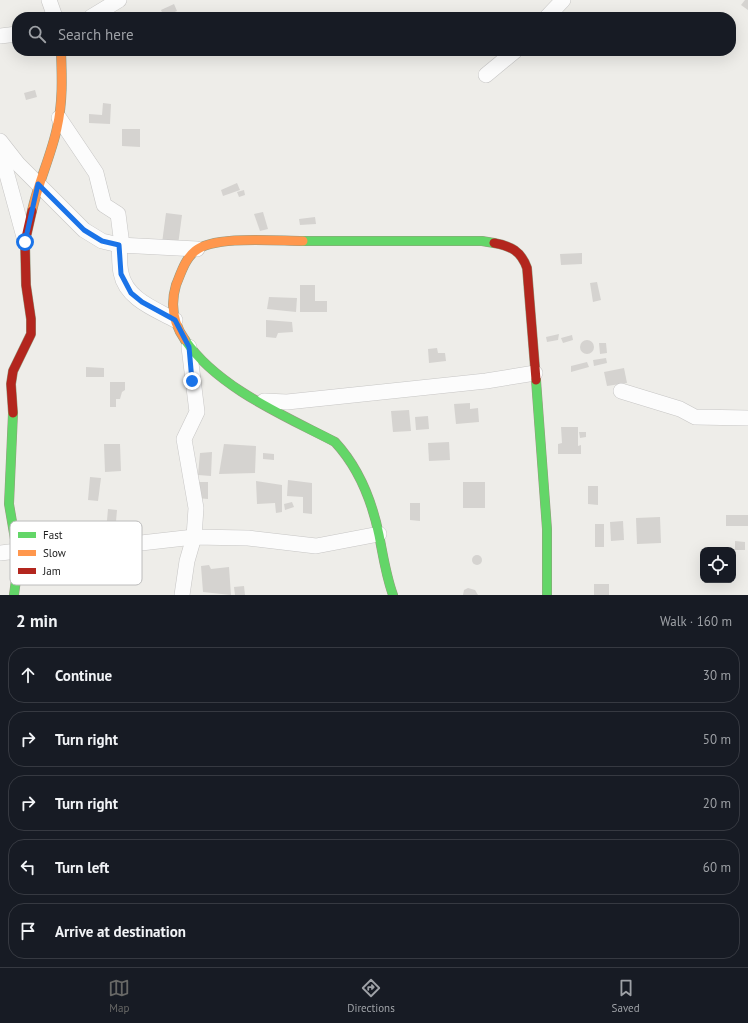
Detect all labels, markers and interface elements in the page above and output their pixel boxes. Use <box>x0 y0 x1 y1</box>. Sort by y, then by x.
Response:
search box <box>12 12 736 56</box>
icon: search <box>26 23 48 45</box>
text: Search here <box>58 25 134 44</box>
route start <box>16 233 34 251</box>
route end <box>183 372 201 390</box>
legend <box>10 521 142 585</box>
text: Fast <box>43 528 63 542</box>
text: Slow <box>43 546 66 560</box>
map controls <box>700 547 736 583</box>
button: locate <box>700 547 736 583</box>
text: Jam <box>42 564 61 578</box>
text: 2 min <box>16 610 57 632</box>
text: Walk · 160 m <box>660 613 732 630</box>
icon: ahead <box>17 664 39 686</box>
text: Continue <box>55 666 112 685</box>
text: 30 m <box>703 667 731 684</box>
icon: right <box>17 728 39 750</box>
text: Turn right <box>55 730 118 749</box>
text: 50 m <box>703 731 731 748</box>
icon: right <box>17 792 39 814</box>
text: Turn right <box>55 794 118 813</box>
text: 20 m <box>703 795 731 812</box>
icon: left <box>17 856 39 878</box>
text: Turn left <box>55 858 109 877</box>
text: 60 m <box>703 859 731 876</box>
icon: arrive <box>17 920 39 942</box>
text: Arrive at destination <box>55 922 186 941</box>
tab: Map <box>108 977 130 1015</box>
tab: Directions <box>347 977 395 1015</box>
tab: Saved <box>612 977 640 1015</box>

